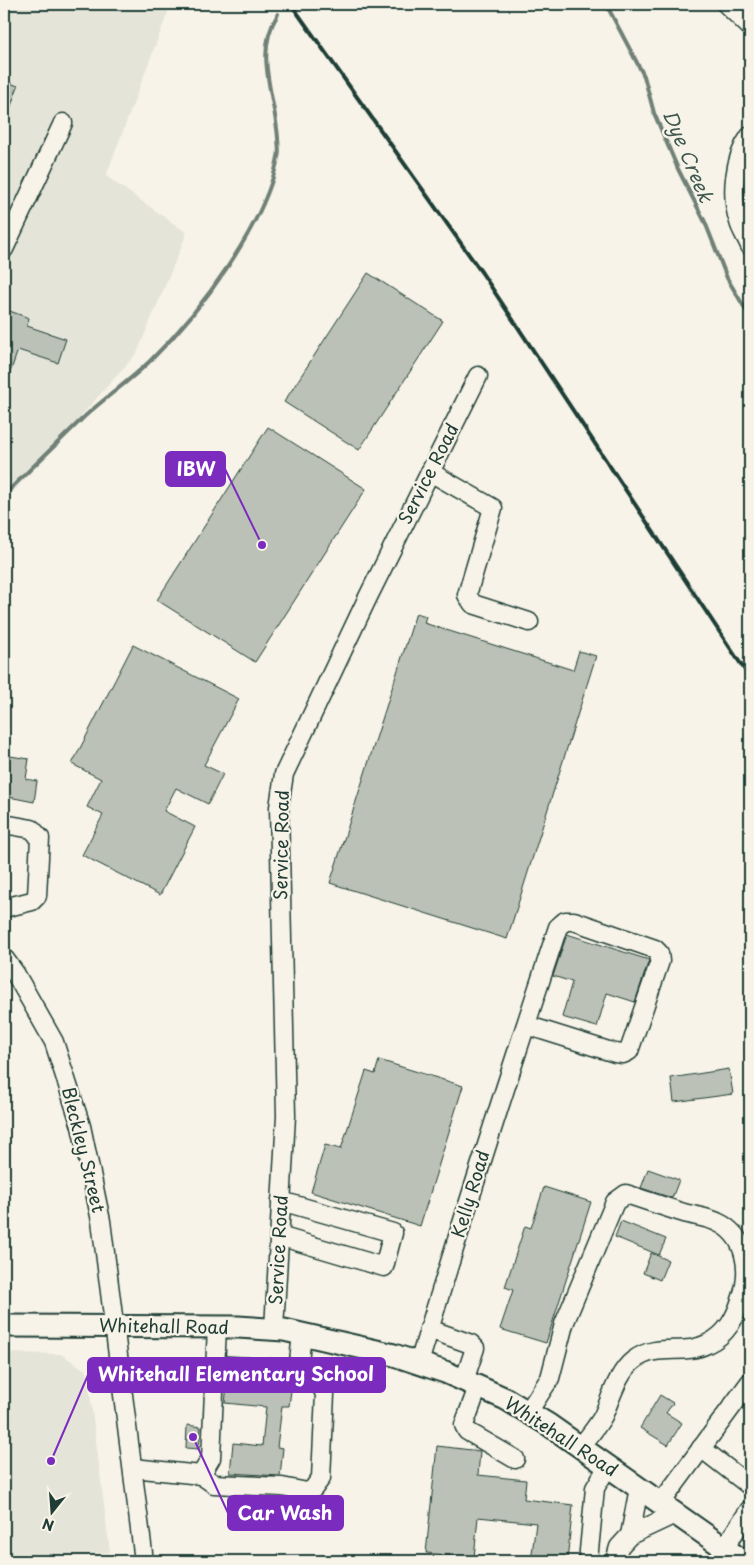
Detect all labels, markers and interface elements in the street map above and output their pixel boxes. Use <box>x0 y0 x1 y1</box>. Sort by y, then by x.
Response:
water label: Dye Creek <box>657 105 722 208</box>
street label: Service Road <box>391 418 465 529</box>
callout: IBW <box>166 452 225 486</box>
text: IBW <box>176 454 217 482</box>
street label: Service Road <box>266 790 295 900</box>
street label: Bleckley Street <box>56 1084 113 1215</box>
street label: Kelly Road <box>443 1146 496 1241</box>
street label: Service Road <box>261 1194 294 1306</box>
street label: Whitehall Road <box>99 1311 229 1340</box>
callout: Whitehall Elementary School <box>88 1358 385 1392</box>
text: Whitehall Elementary School <box>98 1359 374 1387</box>
street label: Whitehall Road <box>500 1389 624 1482</box>
north arrow <box>28 1488 78 1538</box>
callout: Car Wash <box>228 1496 343 1530</box>
text: Car Wash <box>238 1498 332 1526</box>
text: N <box>40 1513 56 1537</box>

